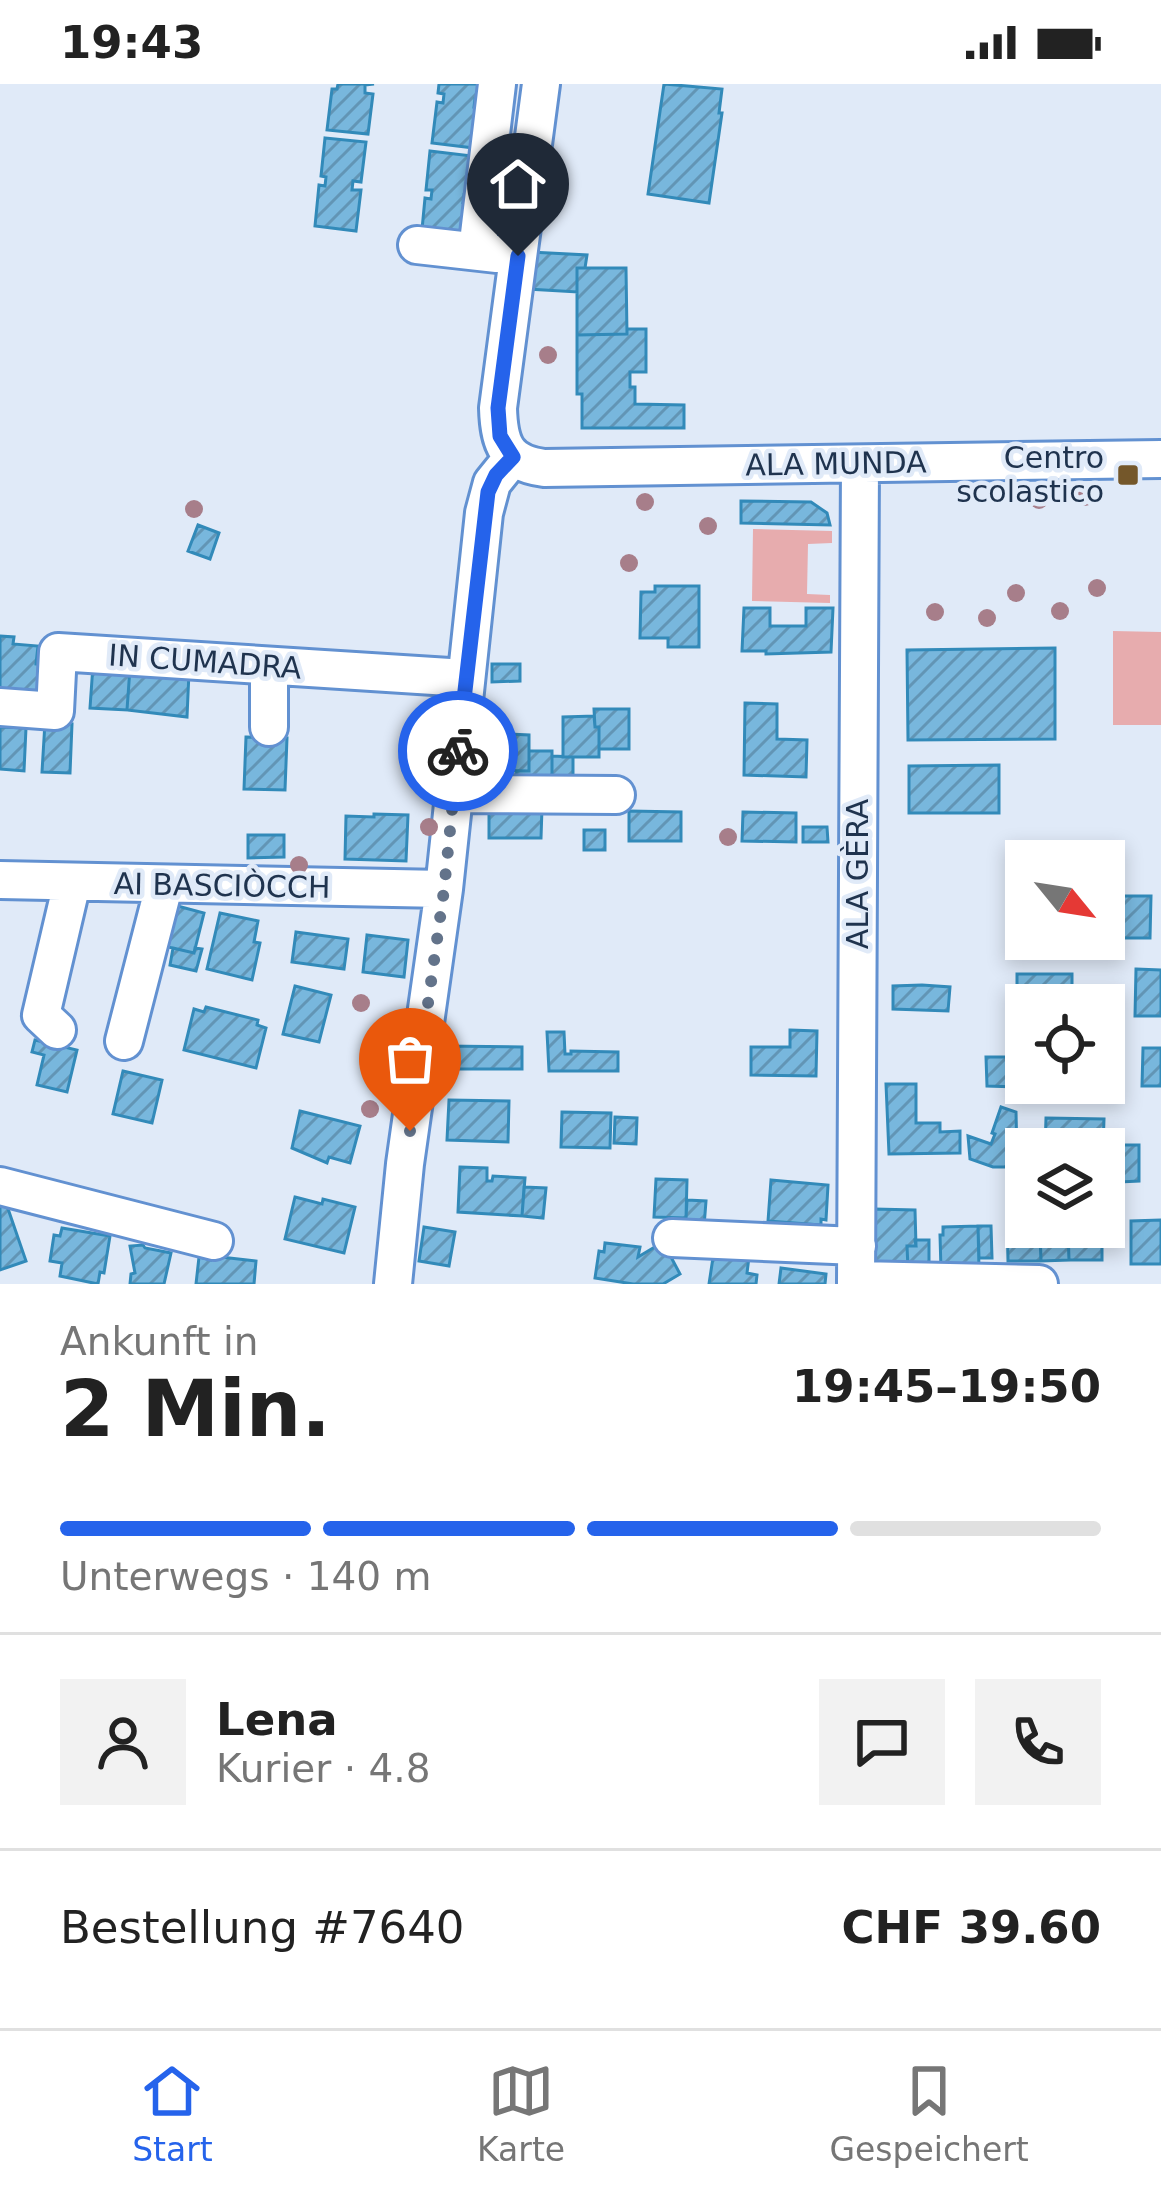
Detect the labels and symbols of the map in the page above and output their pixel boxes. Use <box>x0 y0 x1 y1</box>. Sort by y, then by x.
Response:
pin <box>467 133 569 256</box>
place label: Centro scolastico <box>956 440 1104 509</box>
street label: ALA MUNDA <box>745 444 927 483</box>
marker: Centro scolastico <box>1115 462 1141 488</box>
street label: IN CUMADRA <box>107 637 303 686</box>
courier <box>398 691 518 811</box>
street label: ALA GÈRA <box>840 798 875 949</box>
north arrow <box>1005 840 1125 960</box>
street label: AI BASCIÒCCH <box>113 865 331 905</box>
pin <box>359 1008 461 1131</box>

